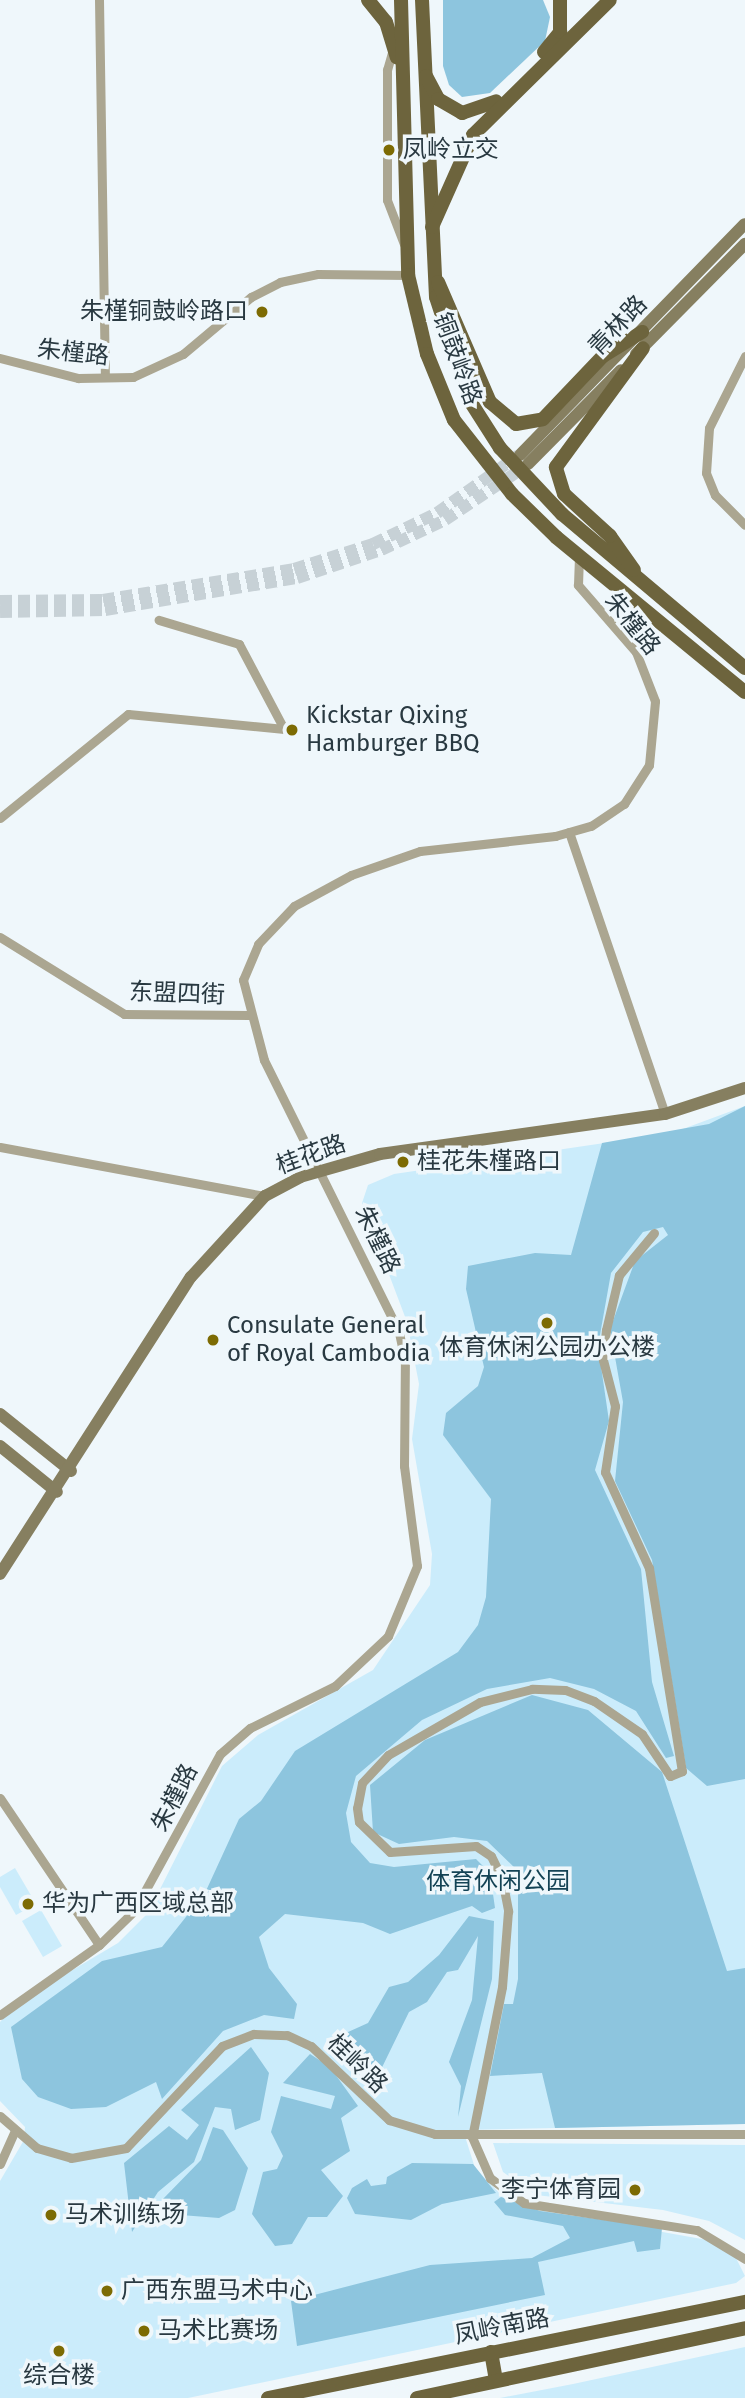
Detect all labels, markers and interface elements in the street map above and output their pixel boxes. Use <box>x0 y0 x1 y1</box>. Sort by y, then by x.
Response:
place label: 凤岭立交 <box>403 136 499 164</box>
marker: 凤岭立交 <box>381 142 397 158</box>
street label: 青林路 <box>583 290 653 362</box>
place label: 朱槿铜鼓岭路口 <box>80 298 248 326</box>
marker: 朱槿铜鼓岭路口 <box>254 304 270 320</box>
street label: 铜鼓岭路 <box>427 309 487 409</box>
street label: 朱槿路 <box>36 335 110 371</box>
street label: 朱槿路 <box>598 587 666 661</box>
place label: Kickstar Qixing Hamburger BBQ <box>306 702 480 758</box>
marker: Kickstar Qixing Hamburger BBQ <box>284 722 300 738</box>
street label: 东盟四街 <box>129 978 225 1010</box>
street label: 桂花路 <box>272 1129 350 1181</box>
place label: 桂花朱槿路口 <box>417 1148 561 1176</box>
marker: 桂花朱槿路口 <box>395 1154 411 1170</box>
street label: 朱槿路 <box>348 1201 406 1279</box>
place label: Consulate General of Royal Cambodia <box>227 1312 430 1368</box>
marker: 体育休闲公园办公楼 <box>539 1315 555 1331</box>
marker: Consulate General of Royal Cambodia <box>205 1332 221 1348</box>
place label: 体育休闲公园办公楼 <box>439 1334 655 1362</box>
street label: 朱槿路 <box>146 1759 204 1837</box>
park label: 体育休闲公园 <box>426 1868 570 1896</box>
place label: 华为广西区域总部 <box>42 1890 234 1918</box>
marker: 华为广西区域总部 <box>20 1896 36 1912</box>
street label: 桂岭路 <box>321 2029 393 2099</box>
place label: 李宁体育园 <box>501 2176 621 2204</box>
marker: 李宁体育园 <box>627 2182 643 2198</box>
place label: 马术训练场 <box>65 2201 185 2229</box>
marker: 马术训练场 <box>43 2207 59 2223</box>
place label: 广西东盟马术中心 <box>121 2277 313 2305</box>
marker: 广西东盟马术中心 <box>99 2283 115 2299</box>
street label: 凤岭南路 <box>452 2304 552 2350</box>
place label: 马术比赛场 <box>158 2317 278 2345</box>
marker: 马术比赛场 <box>136 2323 152 2339</box>
marker: 综合楼 <box>51 2343 67 2359</box>
place label: 综合楼 <box>23 2362 95 2390</box>

